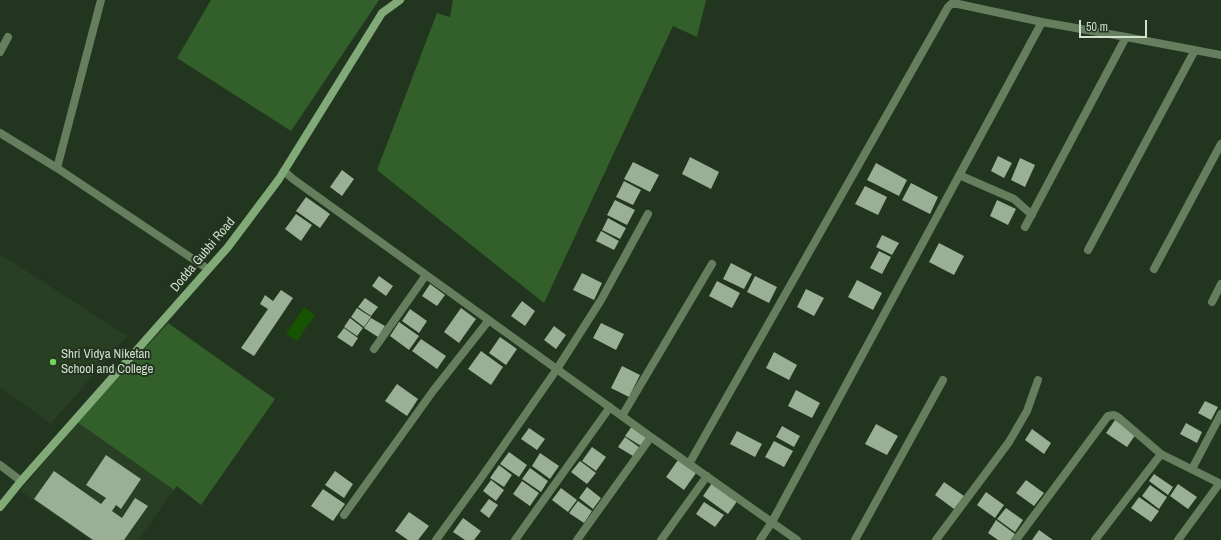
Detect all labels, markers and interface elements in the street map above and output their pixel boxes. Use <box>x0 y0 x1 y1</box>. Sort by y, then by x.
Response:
scale bar <box>1081 12 1149 38</box>
text: 50 m <box>1086 19 1108 35</box>
street label: Dodda Gubbi Road <box>168 215 238 295</box>
place label: Shri Vidya Niketan School and College <box>61 347 153 378</box>
marker: Shri Vidya Niketan School and College <box>48 357 58 367</box>

